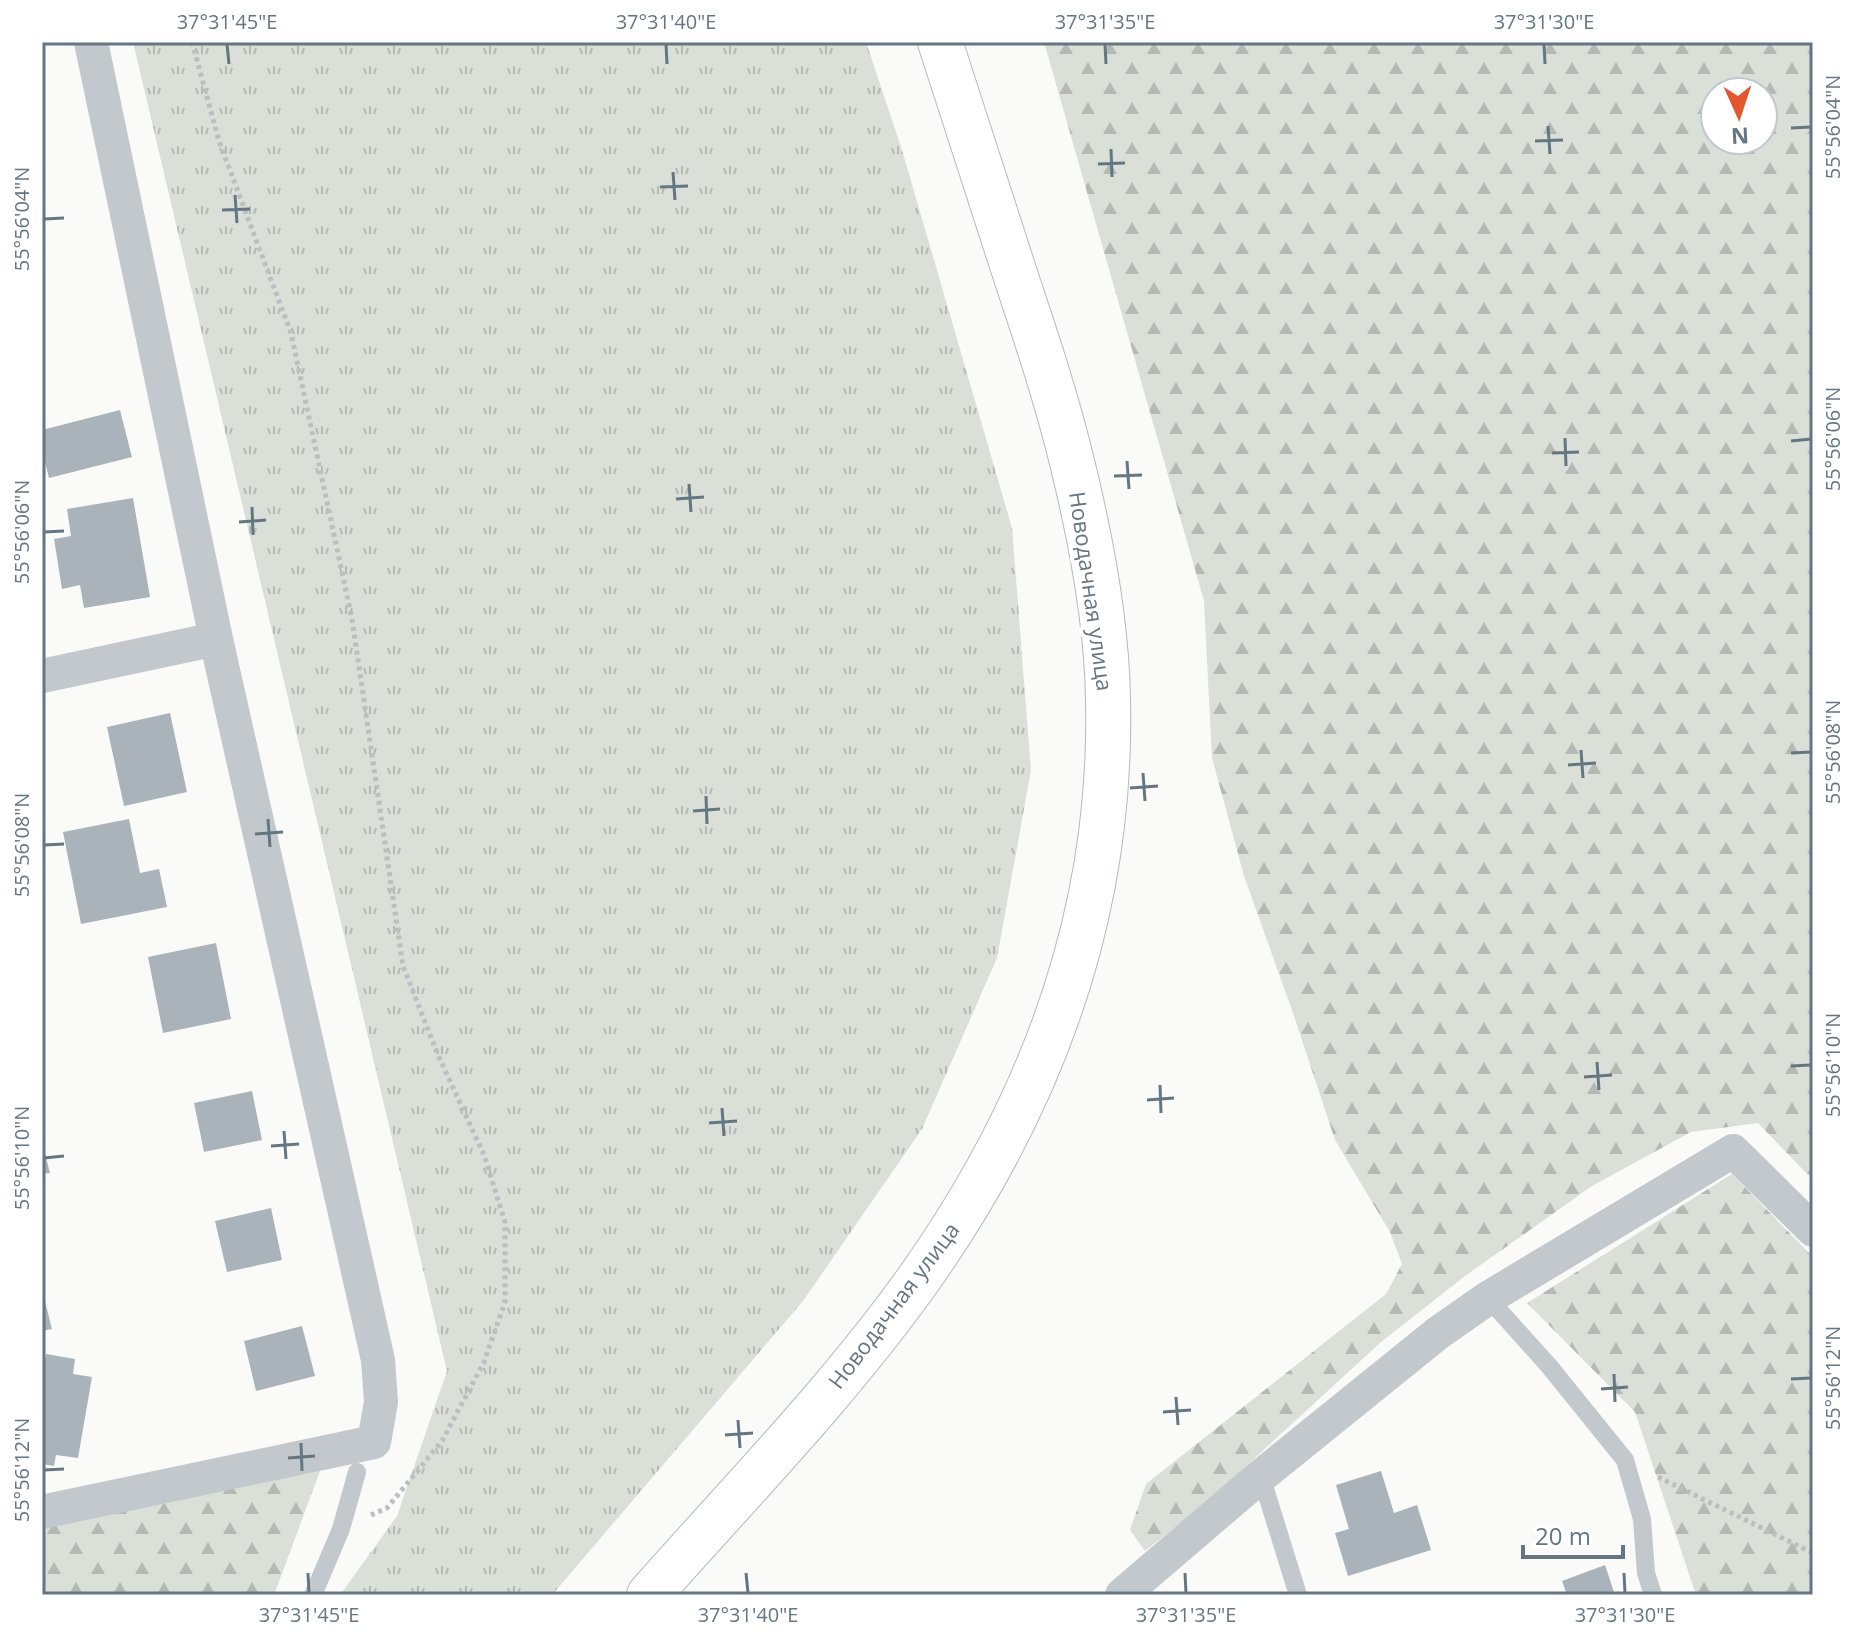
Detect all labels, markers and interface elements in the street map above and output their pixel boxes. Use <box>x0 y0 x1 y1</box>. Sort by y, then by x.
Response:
text: 37°31'45"E <box>177 8 277 35</box>
text: 37°31'40"E <box>616 8 716 35</box>
text: 37°31'35"E <box>1055 8 1155 35</box>
text: 37°31'30"E <box>1494 8 1594 35</box>
text: 55°56'04"N <box>1819 75 1846 179</box>
north arrow <box>1699 76 1779 156</box>
text: N <box>1730 122 1750 152</box>
text: 55°56'04"N <box>8 167 35 271</box>
text: 55°56'06"N <box>1819 387 1846 491</box>
text: 55°56'06"N <box>8 480 35 584</box>
street label: Новодачная улица <box>1063 489 1121 693</box>
text: 55°56'08"N <box>1819 700 1846 804</box>
text: 55°56'08"N <box>8 793 35 897</box>
text: 55°56'10"N <box>1819 1013 1846 1117</box>
text: 55°56'10"N <box>8 1106 35 1210</box>
street label: Новодачная улица <box>820 1216 966 1394</box>
text: 55°56'12"N <box>1819 1326 1846 1430</box>
text: 55°56'12"N <box>8 1418 35 1522</box>
scale bar <box>1523 1509 1623 1559</box>
text: 20 m <box>1535 1519 1591 1552</box>
text: 37°31'45"E <box>259 1601 359 1628</box>
text: 37°31'40"E <box>698 1601 798 1628</box>
text: 37°31'35"E <box>1136 1601 1236 1628</box>
text: 37°31'30"E <box>1575 1601 1675 1628</box>

